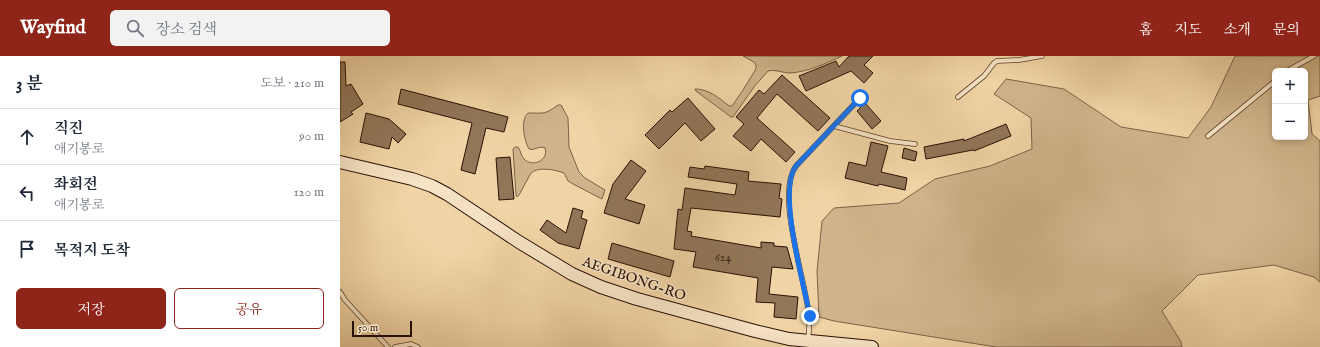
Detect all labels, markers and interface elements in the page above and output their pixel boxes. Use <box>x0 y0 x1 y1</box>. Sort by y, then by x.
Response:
search box <box>110 10 390 46</box>
text: Wayfind <box>20 16 86 40</box>
icon: search <box>124 17 146 39</box>
text: 장소 검색 <box>156 20 217 39</box>
text: 홈 <box>1139 21 1153 39</box>
text: 지도 <box>1175 21 1202 39</box>
text: 소개 <box>1224 21 1251 39</box>
text: 문의 <box>1273 21 1300 39</box>
map controls <box>1272 68 1308 140</box>
button: + <box>1272 68 1308 104</box>
text: 3 분 <box>16 74 42 95</box>
text: 도보 · 210 m <box>260 75 324 92</box>
route start <box>851 89 869 107</box>
button: − <box>1272 104 1308 140</box>
text: 직진 <box>54 119 83 138</box>
icon: ahead <box>16 126 38 148</box>
text: 90 m <box>299 128 324 145</box>
text: 애기봉로 <box>54 141 104 158</box>
text: 좌회전 <box>54 175 97 194</box>
icon: left <box>16 182 38 204</box>
text: 120 m <box>294 184 324 201</box>
text: 애기봉로 <box>54 197 104 214</box>
icon: arrive <box>16 238 38 260</box>
text: 목적지 도착 <box>54 241 130 260</box>
house number: 624 <box>715 250 731 265</box>
street label: AEGIBONG-RO <box>579 253 689 305</box>
button: 저장 <box>16 288 166 329</box>
button: 공유 <box>174 288 324 329</box>
route end <box>801 307 819 325</box>
scale bar <box>352 319 412 338</box>
text: 50 m <box>358 321 378 335</box>

